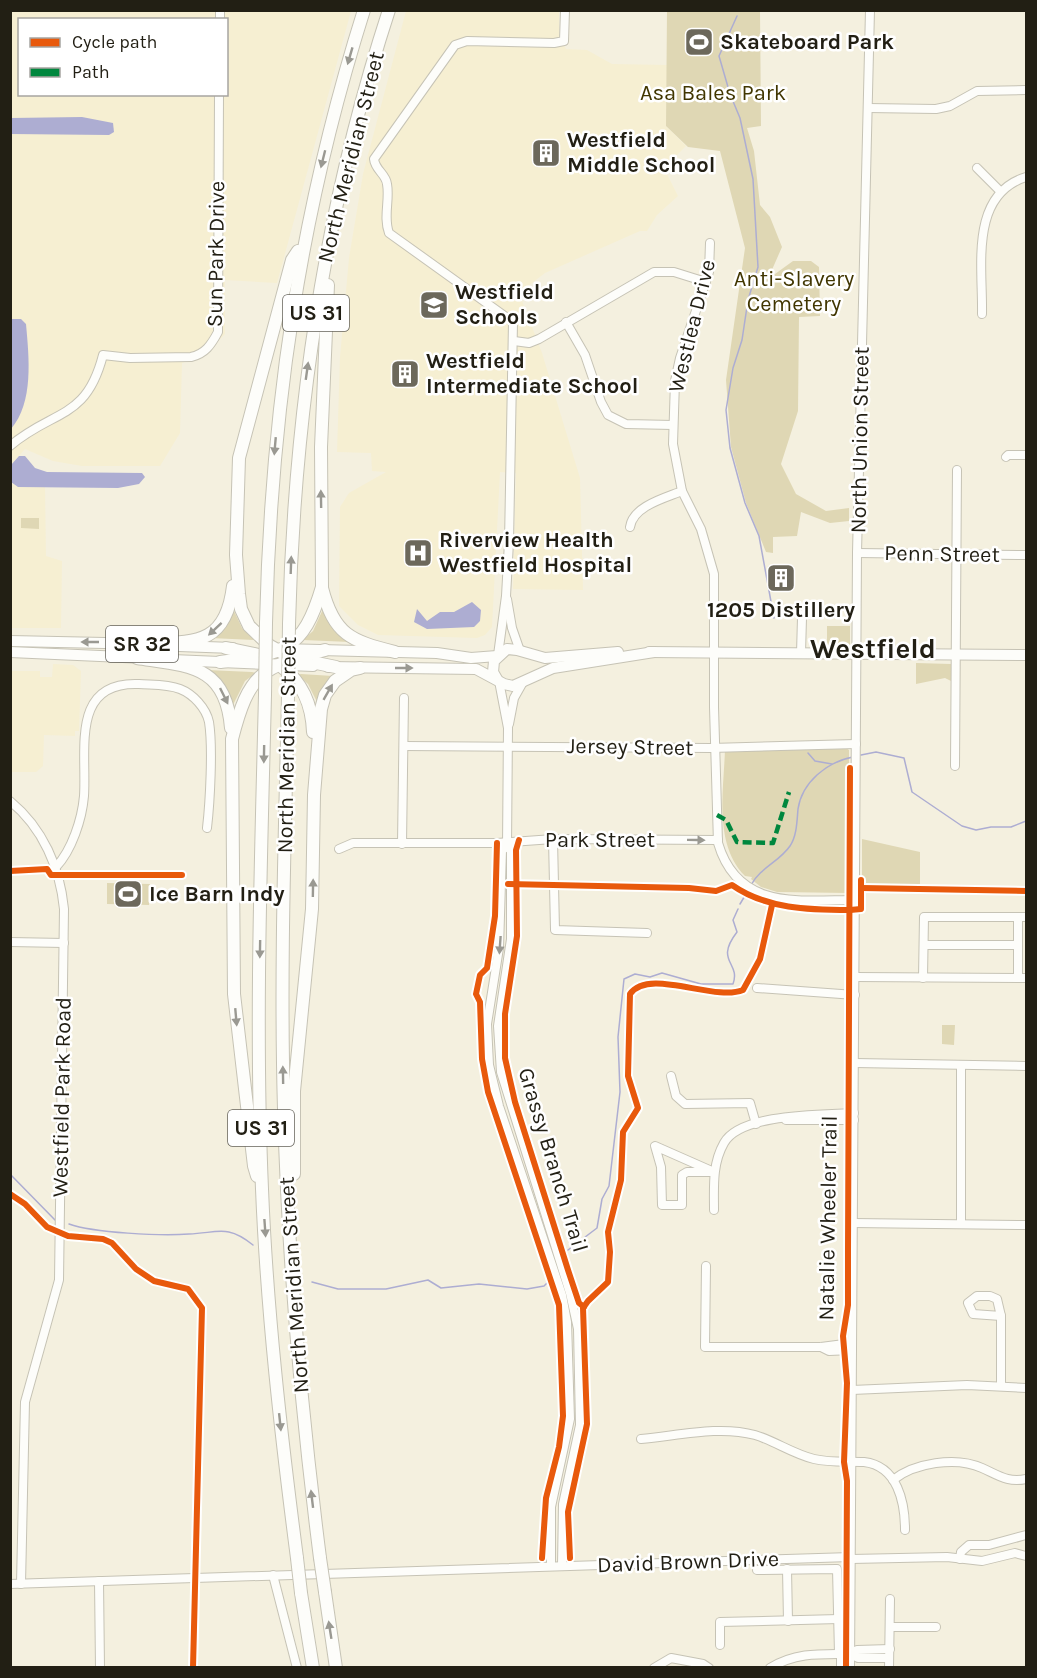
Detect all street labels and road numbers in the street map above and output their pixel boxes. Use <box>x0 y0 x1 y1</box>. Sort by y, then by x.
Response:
street label: North Meridian Street <box>312 49 390 265</box>
street label: Sun Park Drive <box>202 181 230 327</box>
street label: Westlea Drive <box>663 257 721 395</box>
road number: US 31 <box>283 295 349 331</box>
street label: North Union Street <box>845 346 875 534</box>
street label: Penn Street <box>884 540 1000 568</box>
road number: SR 32 <box>106 626 178 662</box>
street label: North Meridian Street <box>272 636 302 854</box>
street label: Jersey Street <box>566 733 694 761</box>
street label: Park Street <box>545 827 655 853</box>
street label: Westfield Park Road <box>47 997 77 1197</box>
street label: Grassy Branch Trail <box>513 1065 593 1255</box>
road number: US 31 <box>228 1110 294 1146</box>
street label: Natalie Wheeler Trail <box>813 1115 843 1321</box>
street label: North Meridian Street <box>273 1176 315 1394</box>
street label: David Brown Drive <box>597 1546 779 1578</box>

